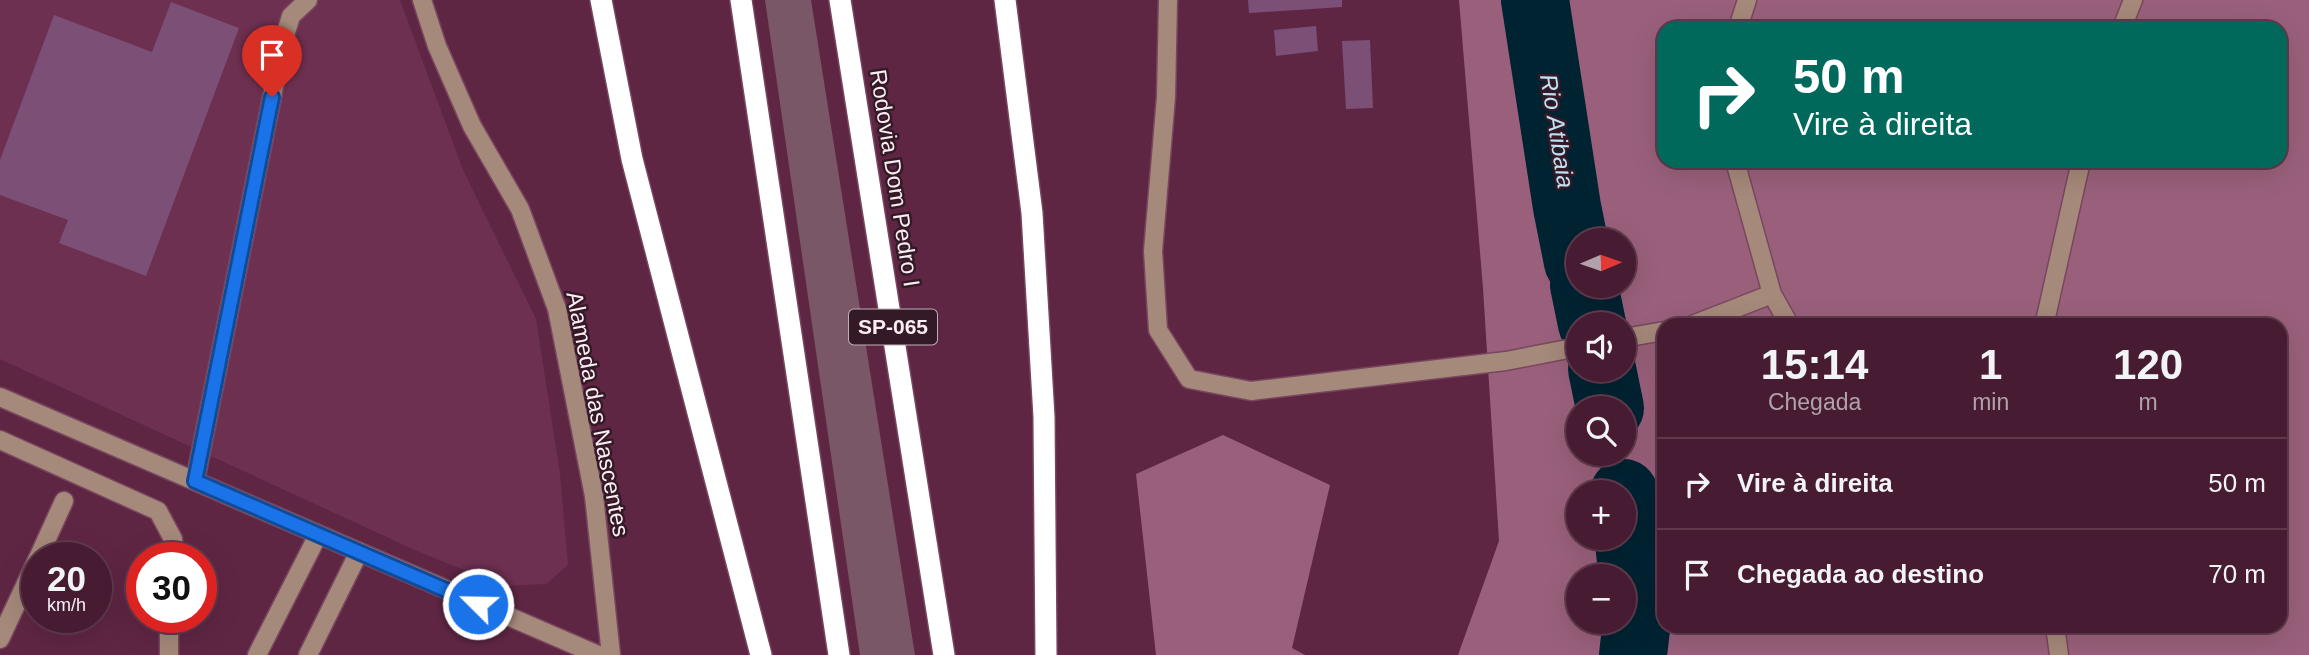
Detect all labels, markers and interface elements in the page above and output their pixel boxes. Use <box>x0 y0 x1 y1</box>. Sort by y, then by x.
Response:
pin <box>242 25 302 97</box>
icon: arrive <box>253 36 291 74</box>
icon: right <box>1678 49 1769 140</box>
text: 50 m <box>1793 49 1905 103</box>
street label: Rodovia Dom Pedro I <box>865 67 925 289</box>
water label: Rio Atibaia <box>1535 72 1580 190</box>
text: Vire à direita <box>1793 106 1972 142</box>
north arrow <box>1566 228 1636 298</box>
map controls <box>1566 228 1636 634</box>
street label: Alameda das Nascentes <box>561 289 635 539</box>
road number: SP-065 <box>849 310 937 344</box>
button: sound <box>1566 312 1636 382</box>
text: 15:14 <box>1761 341 1868 388</box>
text: 1 <box>1979 341 2002 388</box>
text: 120 <box>2113 341 2183 388</box>
text: Chegada <box>1768 389 1861 415</box>
text: min <box>1972 389 2009 415</box>
text: m <box>2139 389 2158 415</box>
button: search <box>1566 396 1636 466</box>
icon: right <box>1678 465 1716 503</box>
text: Vire à direita <box>1737 468 1893 498</box>
text: 50 m <box>2208 468 2266 498</box>
button: + <box>1566 480 1636 550</box>
speed limit sign: 30 <box>126 542 217 633</box>
icon: arrive <box>1678 556 1716 594</box>
text: 20 <box>47 559 86 598</box>
text: Chegada ao destino <box>1737 559 1984 589</box>
text: 70 m <box>2208 559 2266 589</box>
button: − <box>1566 564 1636 634</box>
position arrow <box>441 567 515 641</box>
text: km/h <box>47 595 86 615</box>

